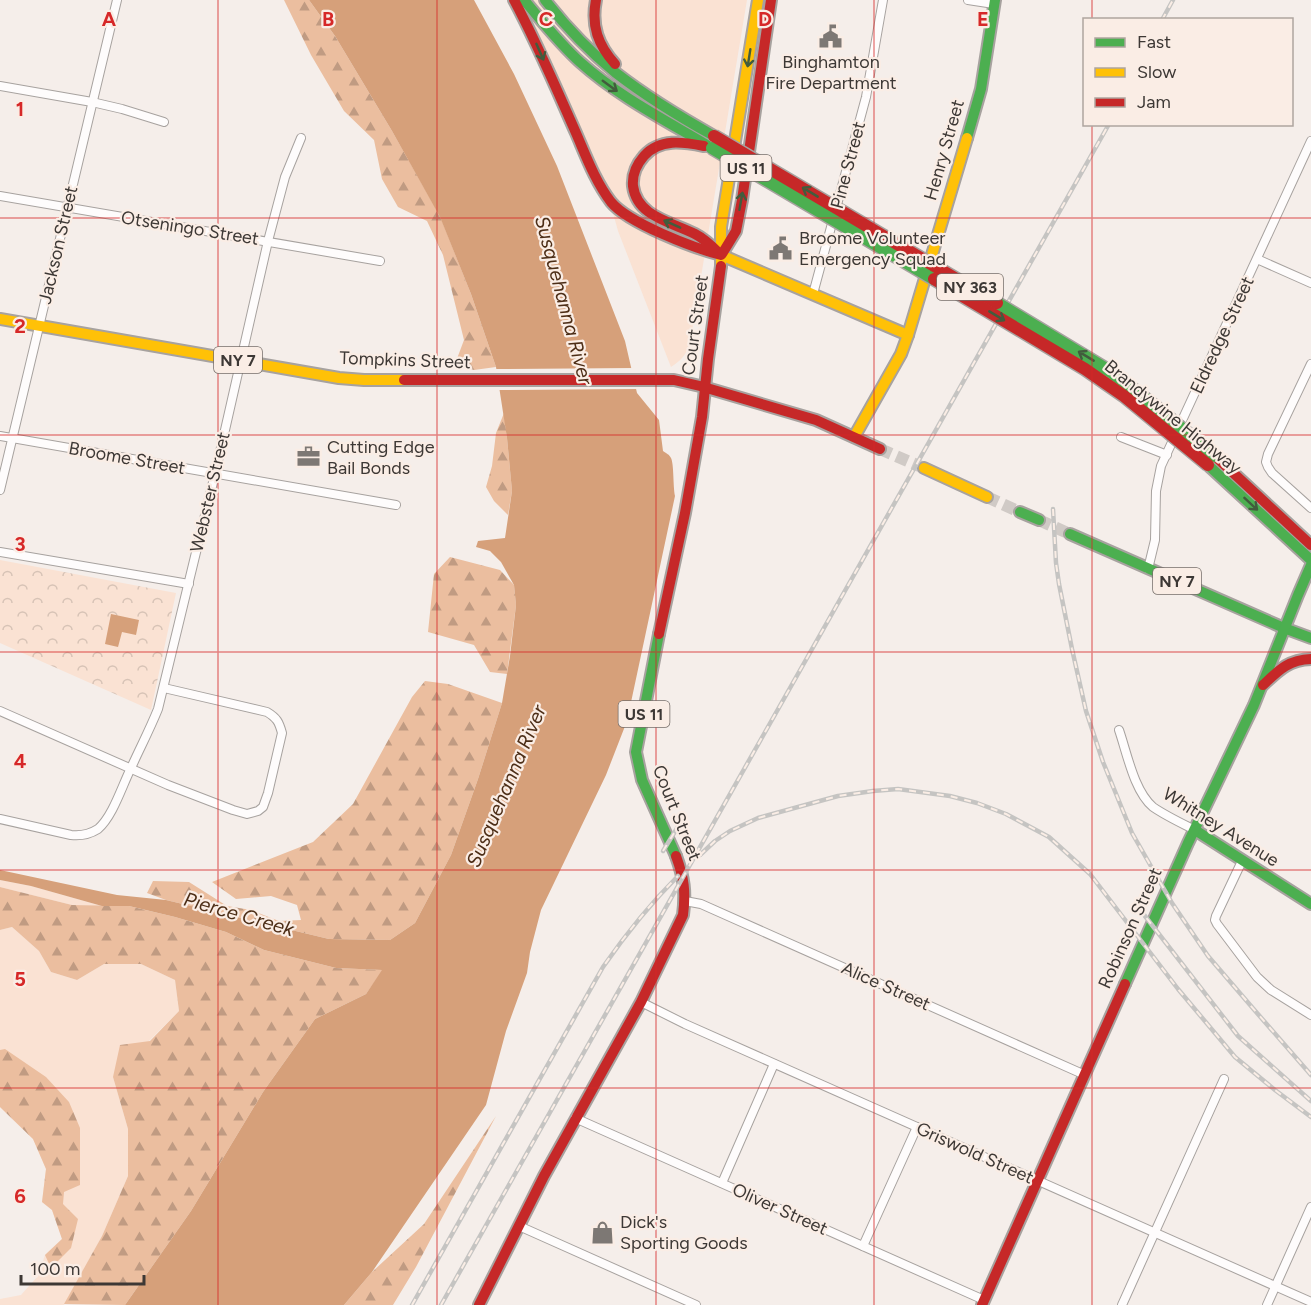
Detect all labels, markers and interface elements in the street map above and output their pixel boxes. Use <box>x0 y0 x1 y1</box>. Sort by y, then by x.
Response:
text: A <box>102 7 117 31</box>
text: B <box>322 7 334 31</box>
text: C <box>539 7 553 31</box>
text: D <box>758 7 772 31</box>
text: E <box>977 7 989 31</box>
legend <box>1083 18 1293 126</box>
public building icon: Binghamton Fire Department <box>818 23 844 49</box>
text: Fast <box>1137 31 1171 53</box>
one-way arrow <box>535 43 546 61</box>
one-way arrow <box>743 47 754 67</box>
place label: Binghamton Fire Department <box>765 51 897 94</box>
text: Slow <box>1137 61 1176 83</box>
one-way arrow <box>602 79 618 92</box>
text: Jam <box>1137 91 1171 113</box>
text: 1 <box>16 97 24 121</box>
street label: Henry Street <box>919 97 969 203</box>
street label: Pine Street <box>826 119 870 211</box>
road number: US 11 <box>720 155 771 181</box>
street label: Jackson Street <box>34 184 82 306</box>
one-way arrow <box>802 186 819 198</box>
one-way arrow <box>736 192 747 212</box>
street label: Otseningo Street <box>120 206 261 250</box>
water label: Susquehanna River <box>530 213 598 388</box>
one-way arrow <box>664 217 682 229</box>
place label: Broome Volunteer Emergency Squad <box>799 227 946 270</box>
public building icon: Broome Volunteer Emergency Squad <box>768 235 794 261</box>
street label: Court Street <box>677 273 713 377</box>
street label: Eldredge Street <box>1185 273 1259 397</box>
road number: NY 363 <box>937 274 1003 300</box>
one-way arrow <box>988 311 1005 323</box>
text: 2 <box>14 314 26 338</box>
road number: NY 7 <box>214 347 262 373</box>
street label: Tompkins Street <box>339 347 471 373</box>
one-way arrow <box>1078 349 1095 361</box>
street label: Brandywine Highway <box>1100 355 1246 479</box>
street label: Webster Street <box>185 430 235 554</box>
place label: Cutting Edge Bail Bonds <box>327 436 435 479</box>
street label: Broome Street <box>67 437 187 479</box>
office icon: Cutting Edge Bail Bonds <box>296 444 322 470</box>
one-way arrow <box>1243 497 1258 512</box>
text: 3 <box>14 532 26 556</box>
road number: NY 7 <box>1153 568 1201 594</box>
water label: Susquehanna River <box>461 700 551 871</box>
road number: US 11 <box>618 701 670 727</box>
text: 4 <box>14 749 27 773</box>
street label: Court Street <box>648 762 706 864</box>
street label: Whitney Avenue <box>1159 783 1283 872</box>
street label: Robinson Street <box>1093 864 1167 992</box>
water label: Pierce Creek <box>181 887 298 942</box>
street label: Alice Street <box>838 957 934 1015</box>
text: 5 <box>14 967 26 991</box>
street label: Griswold Street <box>913 1117 1037 1189</box>
street label: Oliver Street <box>729 1178 831 1240</box>
text: 6 <box>14 1184 26 1208</box>
place label: Dick's Sporting Goods <box>620 1211 748 1254</box>
shop icon: Dick's Sporting Goods <box>589 1219 615 1245</box>
scale bar <box>21 1248 144 1286</box>
text: 100 m <box>30 1258 80 1280</box>

